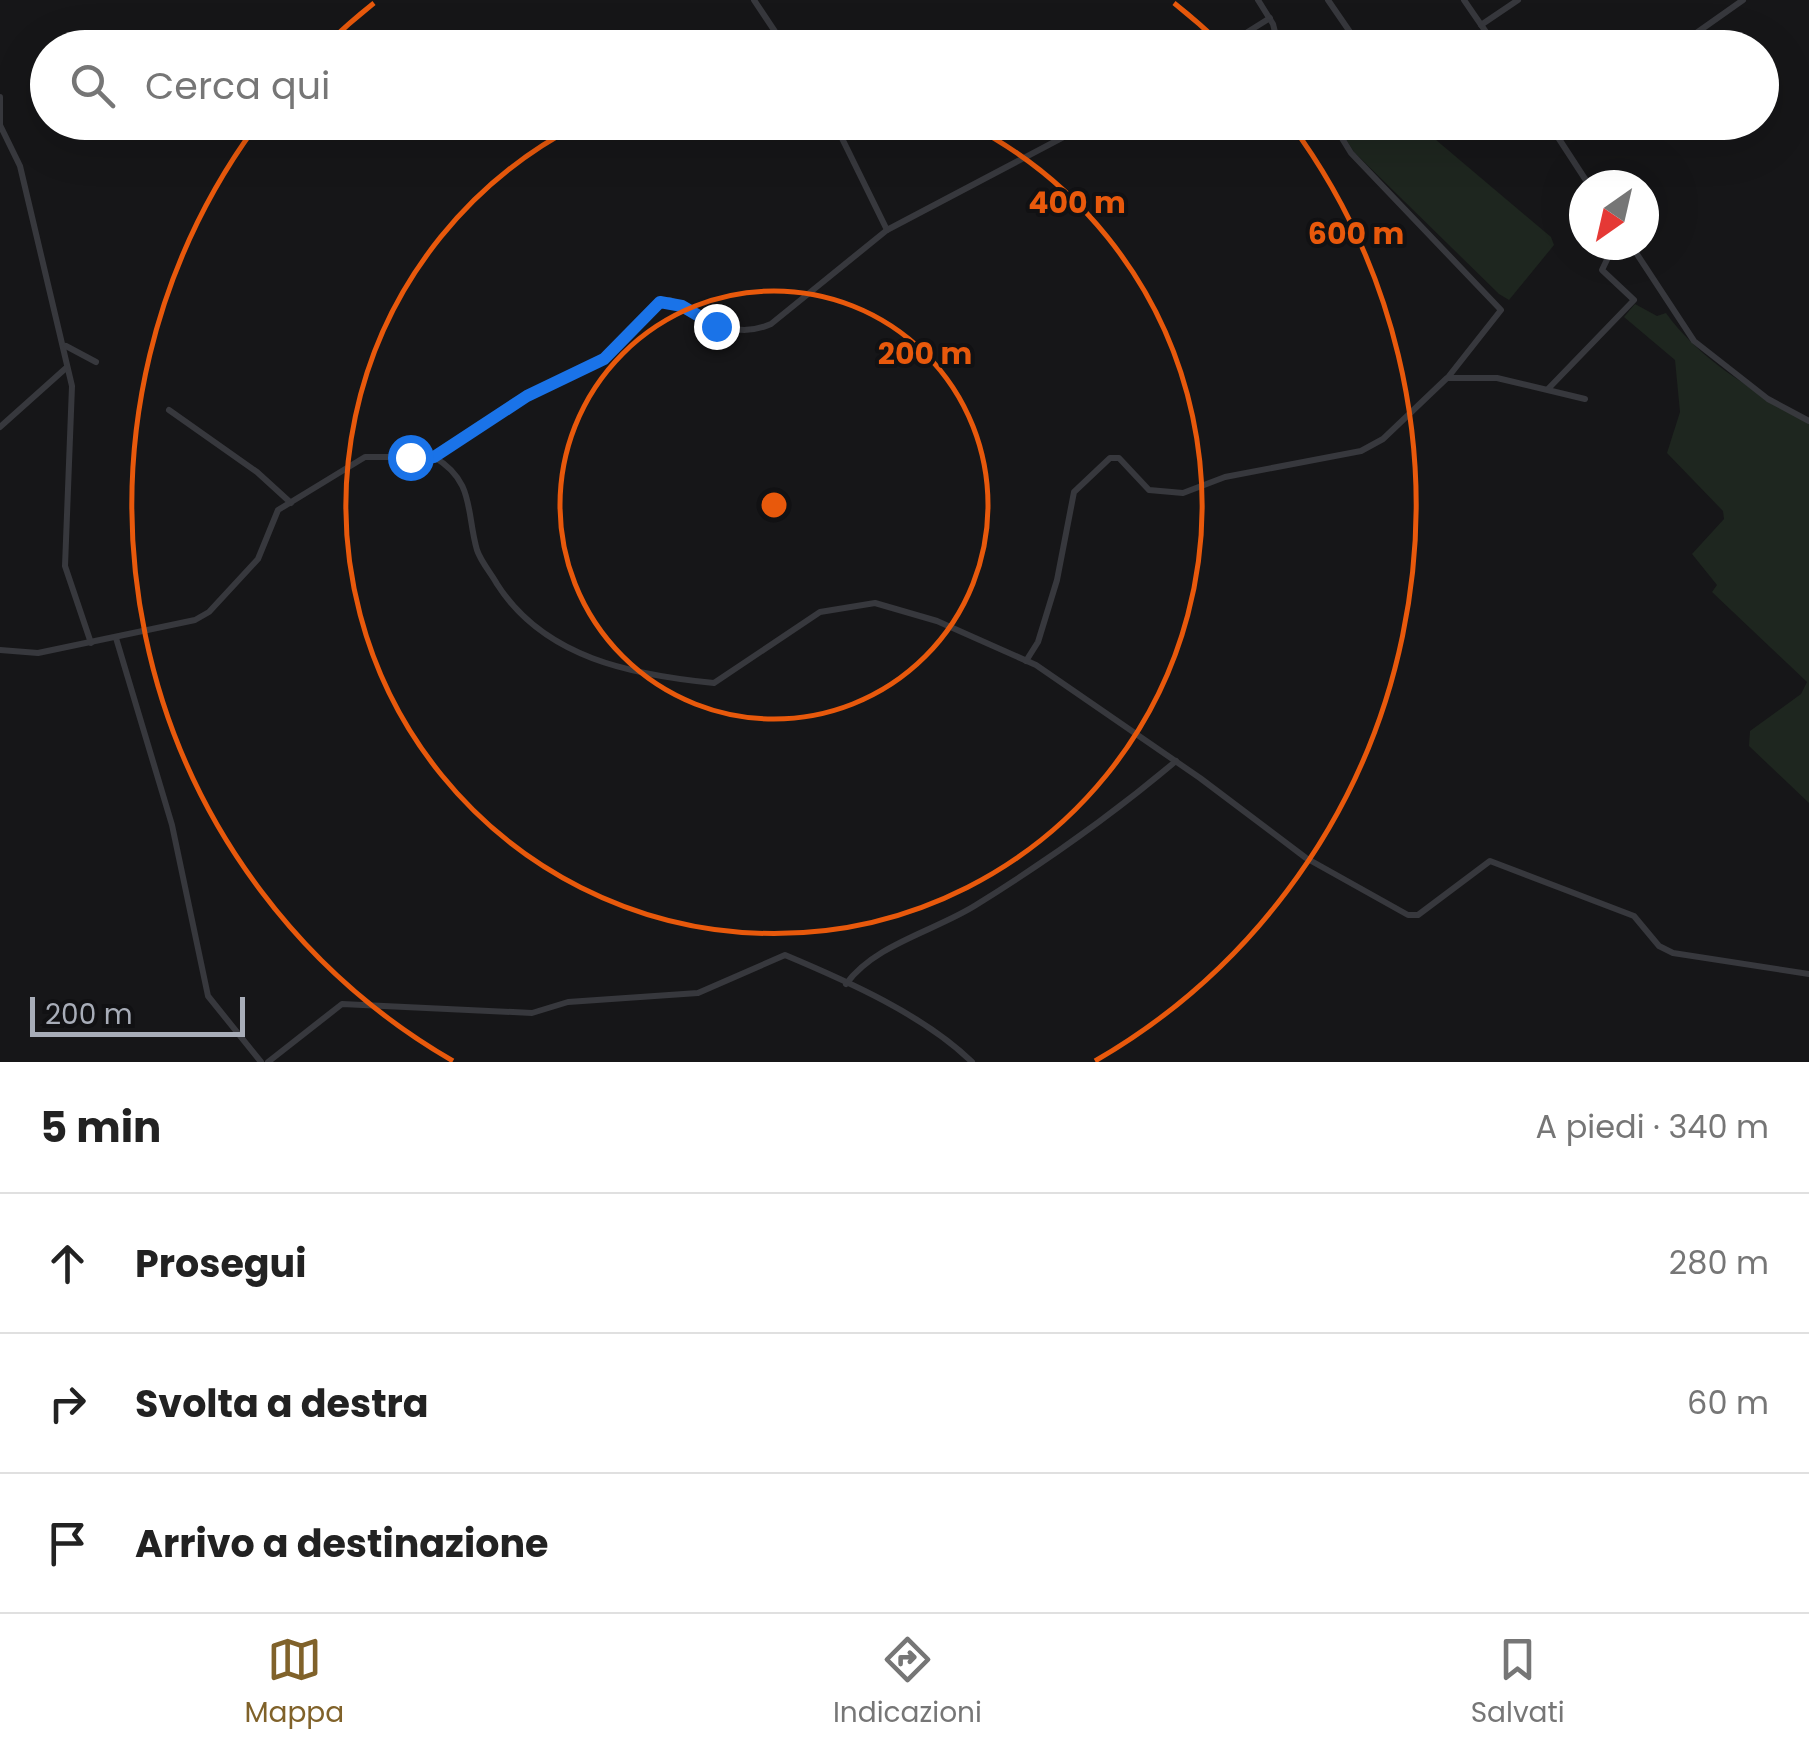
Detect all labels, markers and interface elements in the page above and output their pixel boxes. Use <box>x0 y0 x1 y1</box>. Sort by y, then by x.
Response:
search box <box>30 30 1779 140</box>
icon: search <box>65 58 120 113</box>
text: Cerca qui <box>145 59 330 112</box>
north arrow <box>1569 170 1659 260</box>
text: 400 m <box>1028 181 1126 224</box>
text: 600 m <box>1308 212 1404 255</box>
route end <box>694 304 740 350</box>
text: 200 m <box>878 332 972 375</box>
route start <box>388 435 434 481</box>
centre of rings <box>756 487 792 523</box>
scale bar <box>30 992 245 1036</box>
text: 200 m <box>45 995 133 1034</box>
text: 5 min <box>40 1098 161 1157</box>
text: A piedi · 340 m <box>1536 1104 1769 1149</box>
icon: ahead <box>40 1236 95 1291</box>
text: Prosegui <box>135 1237 306 1290</box>
text: 280 m <box>1669 1240 1769 1285</box>
icon: right <box>40 1376 95 1431</box>
text: Svolta a destra <box>135 1377 429 1430</box>
text: 60 m <box>1687 1380 1769 1425</box>
icon: arrive <box>40 1516 95 1571</box>
text: Arrivo a destinazione <box>135 1517 548 1570</box>
tab: Mappa <box>244 1632 344 1734</box>
tab: Indicazioni <box>833 1632 982 1734</box>
tab: Salvati <box>1471 1632 1565 1734</box>

